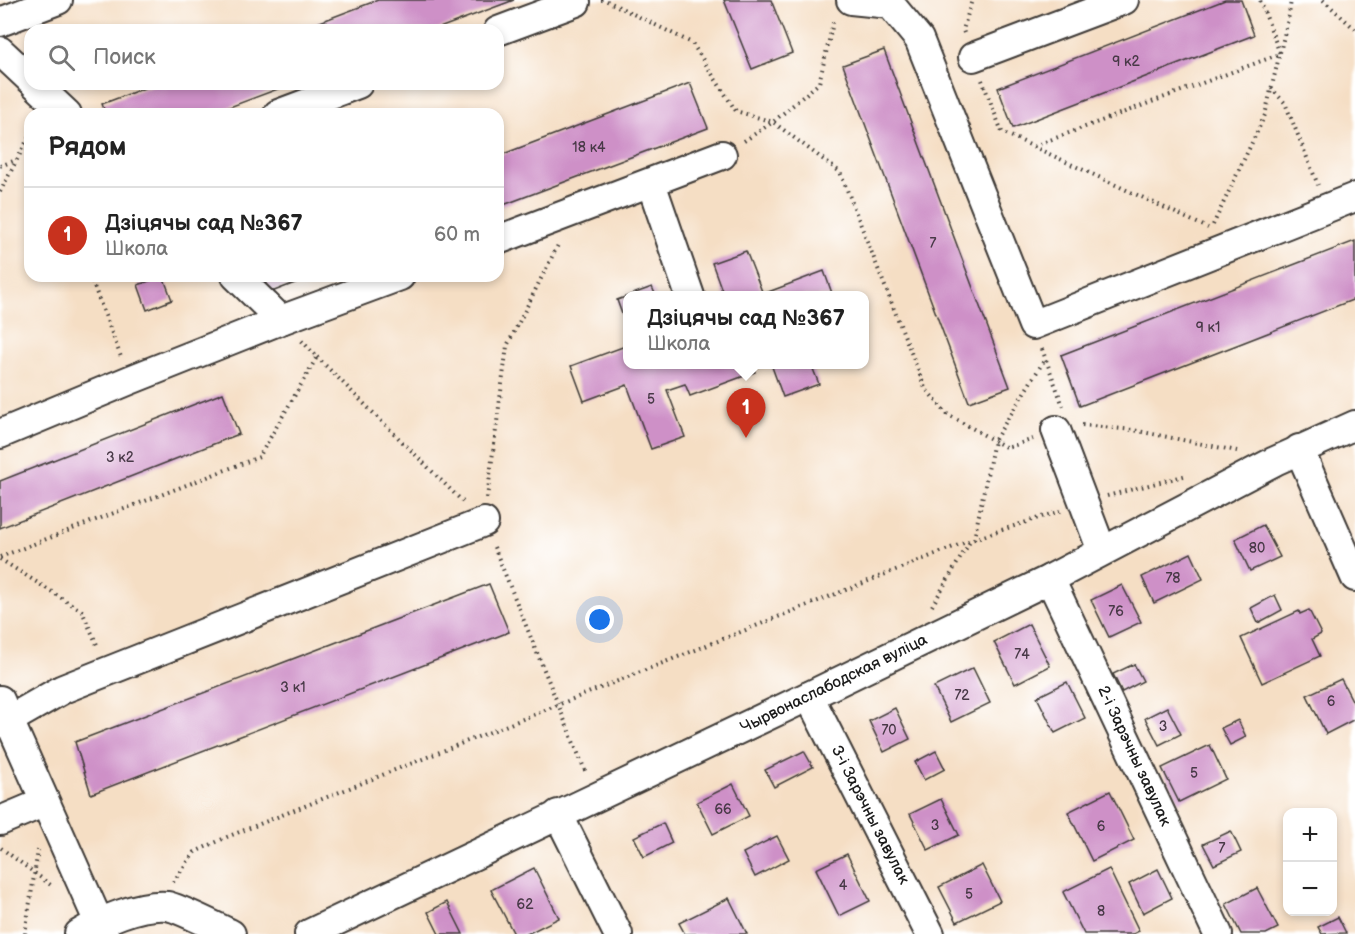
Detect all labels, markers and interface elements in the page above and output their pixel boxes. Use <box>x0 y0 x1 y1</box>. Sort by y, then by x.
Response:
search box <box>24 24 504 90</box>
icon: search <box>45 41 78 74</box>
text: Поиск <box>93 44 156 71</box>
house number: 9 к2 <box>1112 53 1141 70</box>
text: Рядом <box>48 132 126 163</box>
house number: 18 к4 <box>572 139 606 156</box>
text: Дзіцячы сад №367 <box>105 210 303 237</box>
text: 1 <box>63 223 72 247</box>
text: 60 m <box>434 223 480 247</box>
house number: 7 <box>930 235 937 252</box>
text: Школа <box>105 237 168 261</box>
popup <box>623 291 869 369</box>
text: Дзіцячы сад №367 <box>647 305 845 332</box>
house number: 9 к1 <box>1196 319 1220 336</box>
text: Школа <box>647 332 710 356</box>
pin: 1 <box>726 388 766 438</box>
house number: 5 <box>647 391 655 408</box>
house number: 3 к2 <box>106 449 135 466</box>
house number: 80 <box>1249 540 1265 557</box>
house number: 78 <box>1165 570 1181 587</box>
house number: 76 <box>1108 603 1124 620</box>
your location <box>585 605 614 634</box>
street label: Чырвонаслабодская вуліца <box>737 630 931 738</box>
house number: 74 <box>1014 646 1030 663</box>
house number: 3 к1 <box>280 679 306 696</box>
street label: 2-і Зарэчны завулак <box>1093 683 1175 830</box>
house number: 72 <box>954 687 970 704</box>
house number: 6 <box>1327 693 1336 710</box>
house number: 3 <box>1159 718 1167 735</box>
house number: 70 <box>881 722 897 739</box>
street label: 3-і Зарэчны завулак <box>827 742 913 888</box>
house number: 5 <box>1190 765 1198 782</box>
house number: 66 <box>714 801 732 818</box>
map controls <box>1283 808 1337 916</box>
button: + <box>1283 808 1337 862</box>
house number: 3 <box>931 817 939 834</box>
house number: 6 <box>1097 818 1106 835</box>
house number: 7 <box>1219 840 1226 857</box>
button: − <box>1283 862 1337 916</box>
house number: 4 <box>839 877 848 894</box>
house number: 5 <box>965 886 973 903</box>
house number: 62 <box>517 896 534 913</box>
house number: 8 <box>1097 903 1105 920</box>

